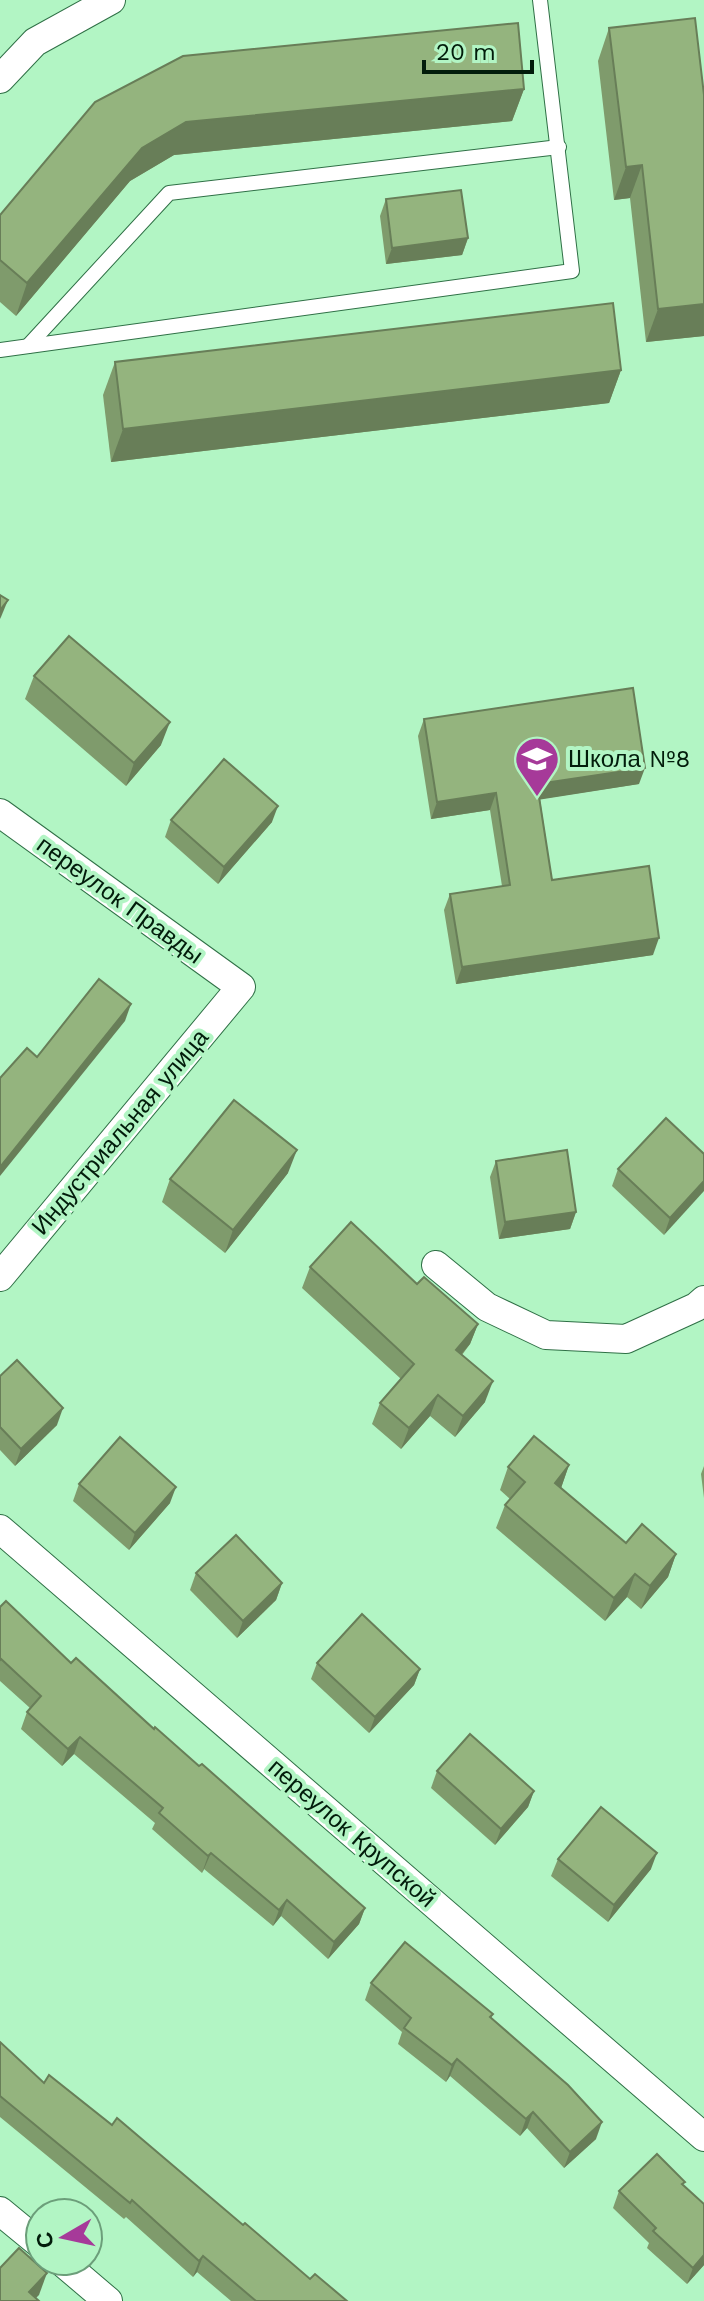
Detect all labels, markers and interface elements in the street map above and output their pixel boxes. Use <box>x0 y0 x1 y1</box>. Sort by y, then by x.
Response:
scale bar <box>424 24 532 74</box>
text: 20 m <box>436 38 496 66</box>
school or university icon: Школа №8 <box>513 735 561 798</box>
place label: Школа №8 <box>568 745 690 773</box>
street label: переулок Правды <box>32 830 208 970</box>
street label: Индустриальная улица <box>26 1023 215 1240</box>
street label: переулок Крупской <box>263 1753 441 1913</box>
north arrow <box>24 2197 104 2277</box>
text: С <box>31 2230 58 2250</box>

